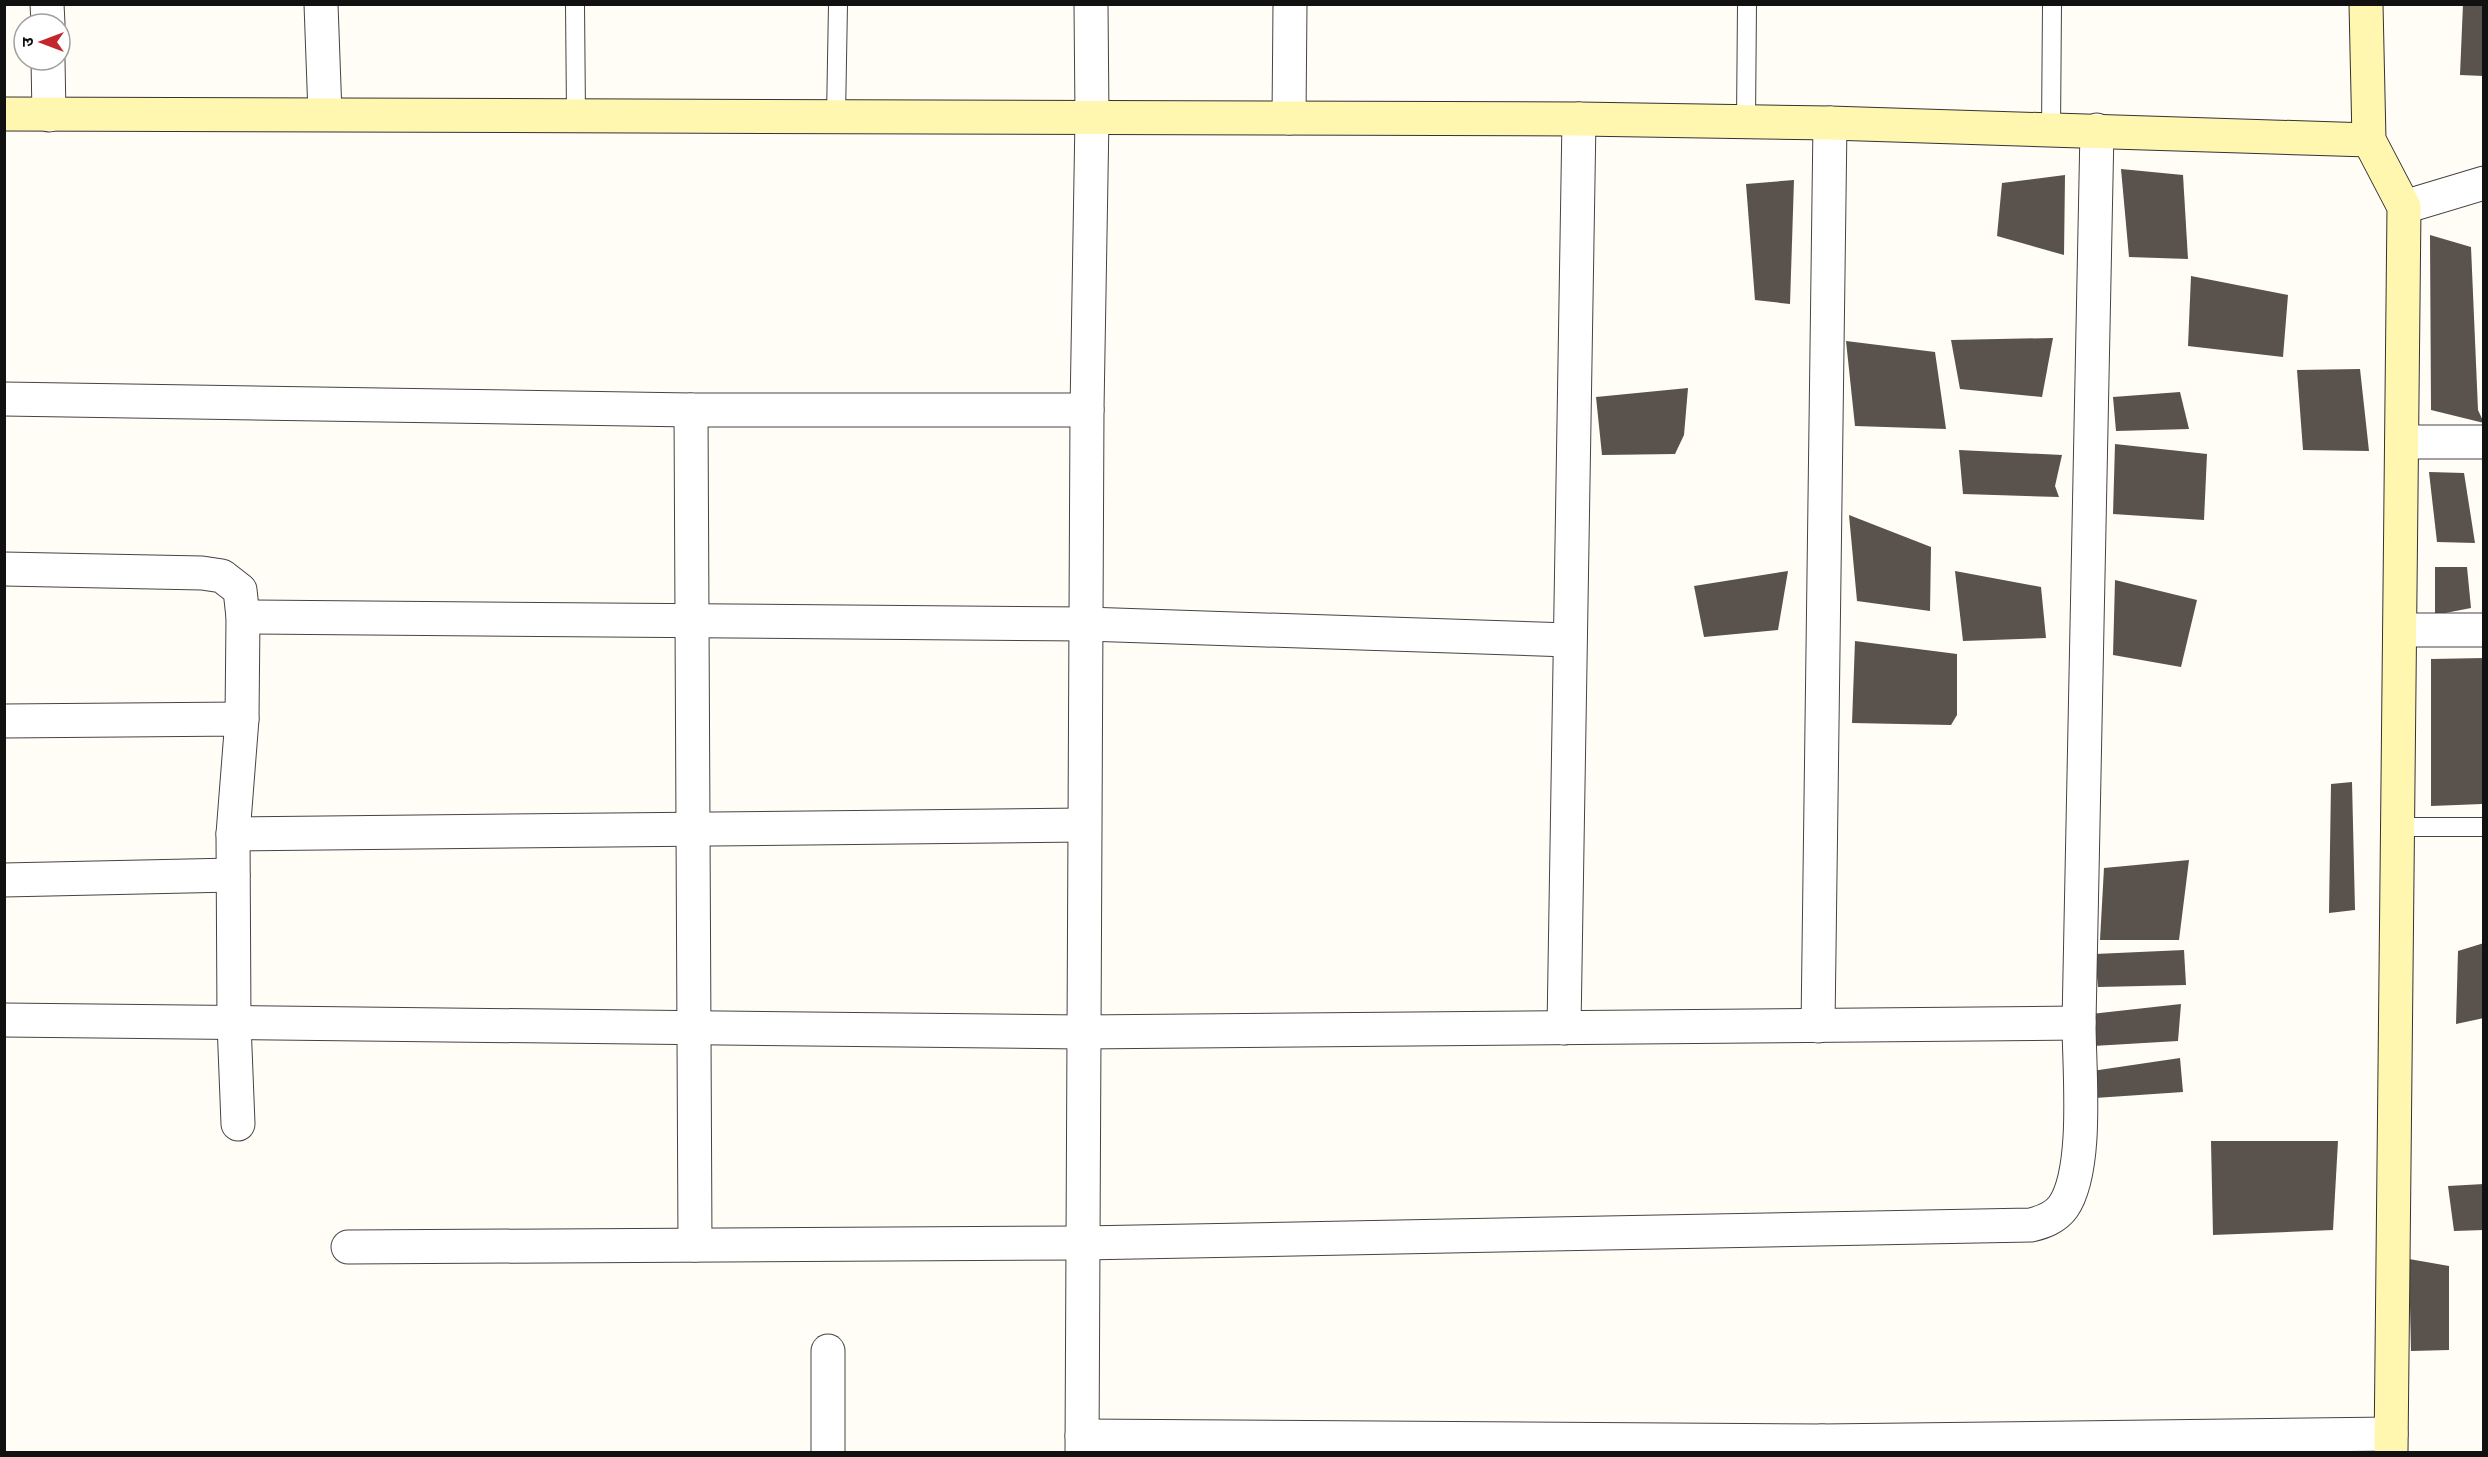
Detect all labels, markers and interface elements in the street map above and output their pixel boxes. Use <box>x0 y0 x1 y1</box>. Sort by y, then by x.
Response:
north arrow <box>12 12 72 72</box>
text: उ <box>17 37 37 47</box>

